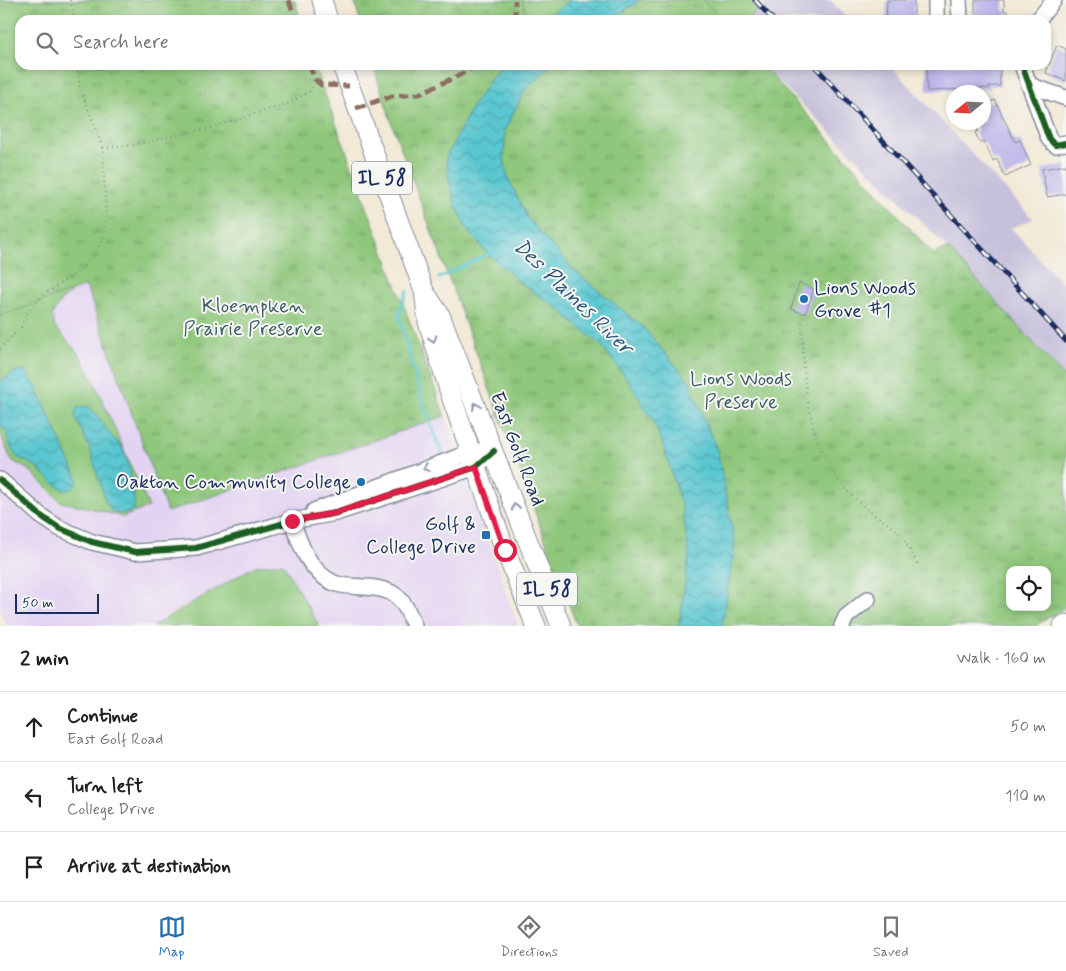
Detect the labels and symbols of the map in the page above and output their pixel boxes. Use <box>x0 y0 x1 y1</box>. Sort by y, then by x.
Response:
north arrow <box>946 85 991 130</box>
road number: IL 58 <box>352 162 412 194</box>
water label: Des Plaines River <box>507 233 641 363</box>
place label: Lions Woods Grove #1 <box>814 275 916 325</box>
park label: Kloempken Prairie Preserve <box>183 293 323 343</box>
marker: Lions Woods Grove #1 <box>798 293 810 305</box>
one-way arrow <box>428 334 438 343</box>
park label: Lions Woods Preserve <box>690 366 792 416</box>
street label: East Golf Road <box>483 388 551 510</box>
one-way arrow <box>472 402 482 411</box>
one-way arrow <box>422 462 430 472</box>
place label: Oakton Community College <box>116 469 351 496</box>
marker: Oakton Community College <box>355 476 367 488</box>
one-way arrow <box>511 503 521 512</box>
route end <box>281 510 304 533</box>
place label: Golf & College Drive <box>366 511 476 561</box>
marker: Golf & College Drive <box>480 529 492 541</box>
route start <box>494 539 517 562</box>
road number: IL 58 <box>517 572 577 606</box>
scale bar <box>15 591 99 614</box>

